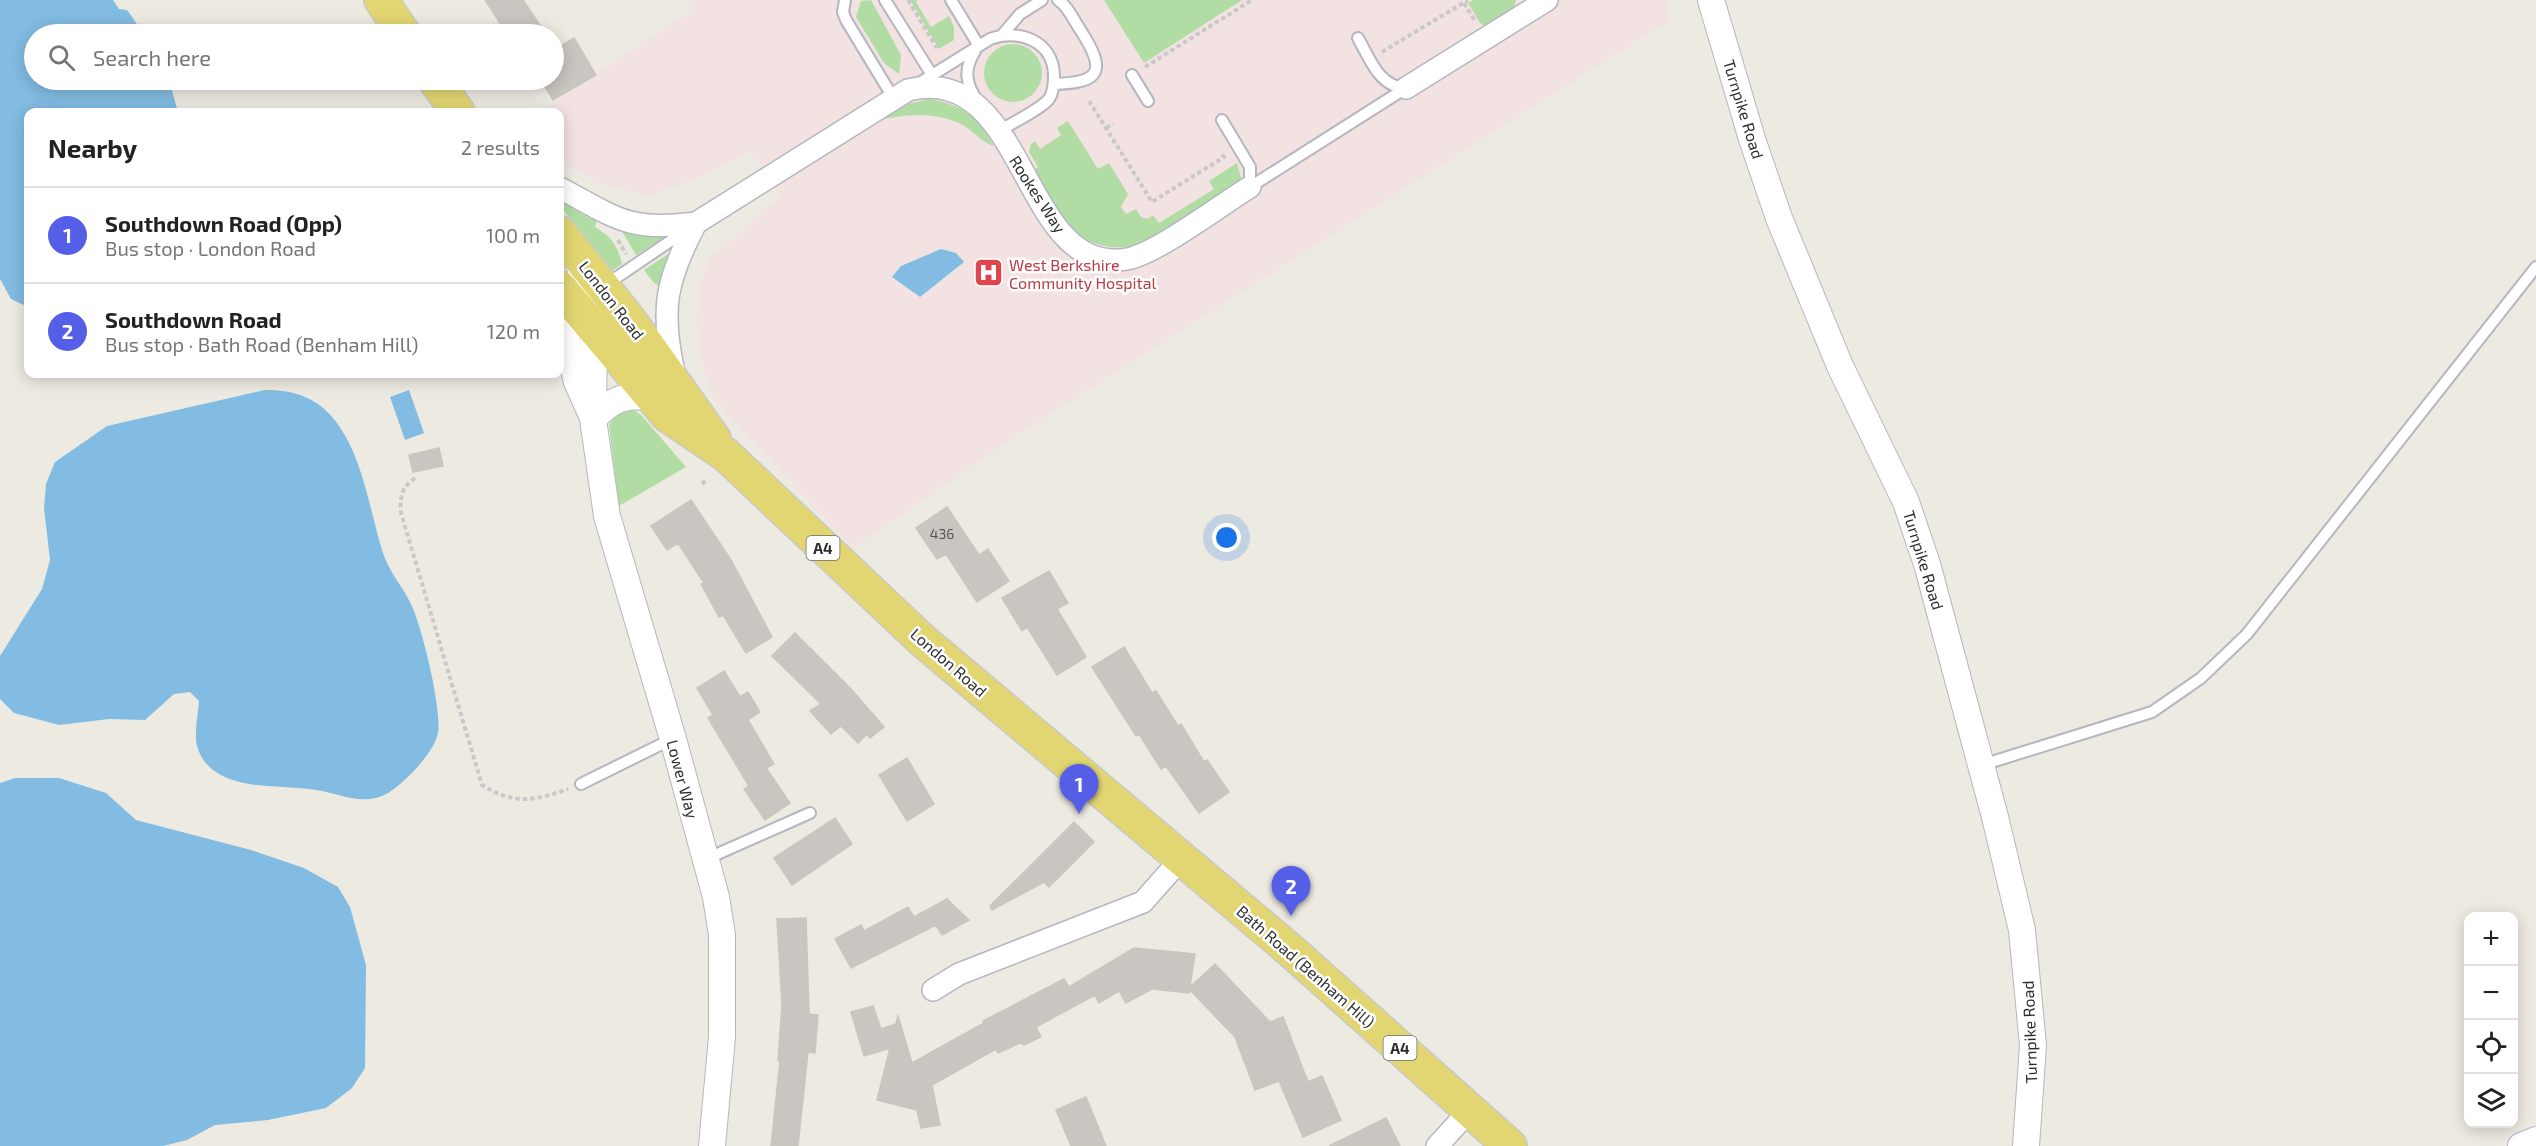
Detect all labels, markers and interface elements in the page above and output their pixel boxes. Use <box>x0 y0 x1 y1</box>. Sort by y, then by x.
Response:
search box <box>24 24 564 90</box>
icon: search <box>45 41 78 74</box>
text: Search here <box>93 44 211 70</box>
street label: Turnpike Road <box>1720 57 1768 161</box>
text: Nearby <box>48 132 137 163</box>
text: 2 results <box>461 135 540 159</box>
street label: Rookes Way <box>1006 152 1070 237</box>
text: Southdown Road (Opp) <box>105 210 342 236</box>
text: 1 <box>63 223 72 247</box>
text: 100 m <box>486 223 540 247</box>
text: Bus stop · London Road <box>105 236 316 260</box>
place label: West Berkshire Community Hospital <box>1009 255 1156 292</box>
street label: London Road <box>575 257 649 343</box>
hospital icon: West Berkshire Community Hospital <box>972 257 1004 289</box>
text: Southdown Road <box>105 306 282 332</box>
text: 2 <box>62 319 73 343</box>
text: 120 m <box>487 319 540 343</box>
text: Bus stop · Bath Road (Benham Hill) <box>105 332 418 356</box>
street label: Turnpike Road <box>1900 508 1948 612</box>
your location <box>1212 523 1241 552</box>
house number: 436 <box>930 525 954 542</box>
road number: A4 <box>806 536 840 560</box>
street label: London Road <box>907 624 991 700</box>
street label: Lower Way <box>663 738 703 821</box>
pin: 1 <box>1060 764 1098 814</box>
pin: 2 <box>1272 866 1310 916</box>
street label: Bath Road (Benham Hill) <box>1233 901 1379 1031</box>
map controls <box>2464 912 2518 1128</box>
button: + <box>2464 912 2518 966</box>
button: − <box>2464 966 2518 1020</box>
street label: Turnpike Road <box>2018 980 2040 1084</box>
button: locate <box>2464 1020 2518 1074</box>
road number: A4 <box>1384 1036 1416 1060</box>
button: layers <box>2464 1074 2518 1128</box>

